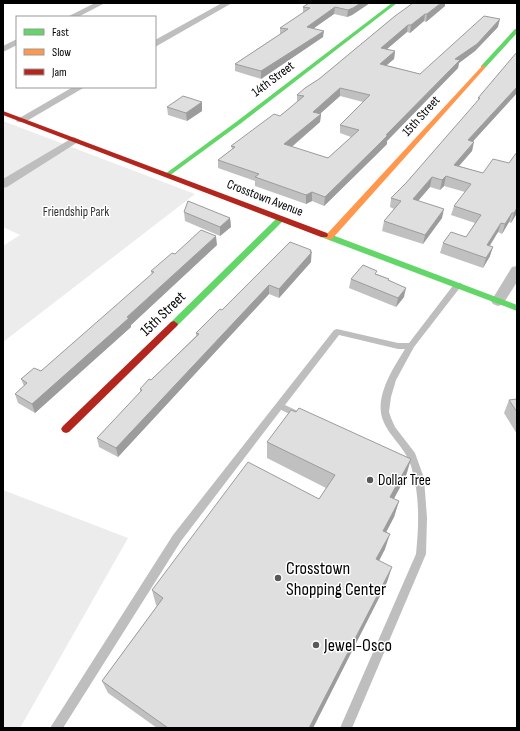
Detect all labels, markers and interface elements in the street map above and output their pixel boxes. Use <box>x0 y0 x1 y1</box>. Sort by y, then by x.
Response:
legend <box>16 16 156 88</box>
text: Fast <box>52 25 69 40</box>
text: Slow <box>52 45 71 60</box>
street label: 14th Street <box>249 58 297 100</box>
text: Jam <box>51 65 67 80</box>
street label: 15th Street <box>399 92 443 139</box>
street label: Crosstown Avenue <box>225 176 305 220</box>
park label: Friendship Park <box>43 204 109 220</box>
street label: 15th Street <box>136 287 190 340</box>
place label: Dollar Tree <box>378 471 431 490</box>
marker: Dollar Tree <box>365 475 375 485</box>
place label: Crosstown Shopping Center <box>286 558 386 600</box>
marker: Crosstown Shopping Center <box>273 573 283 583</box>
place label: Jewel-Osco <box>323 635 392 656</box>
marker: Jewel-Osco <box>311 640 321 650</box>

